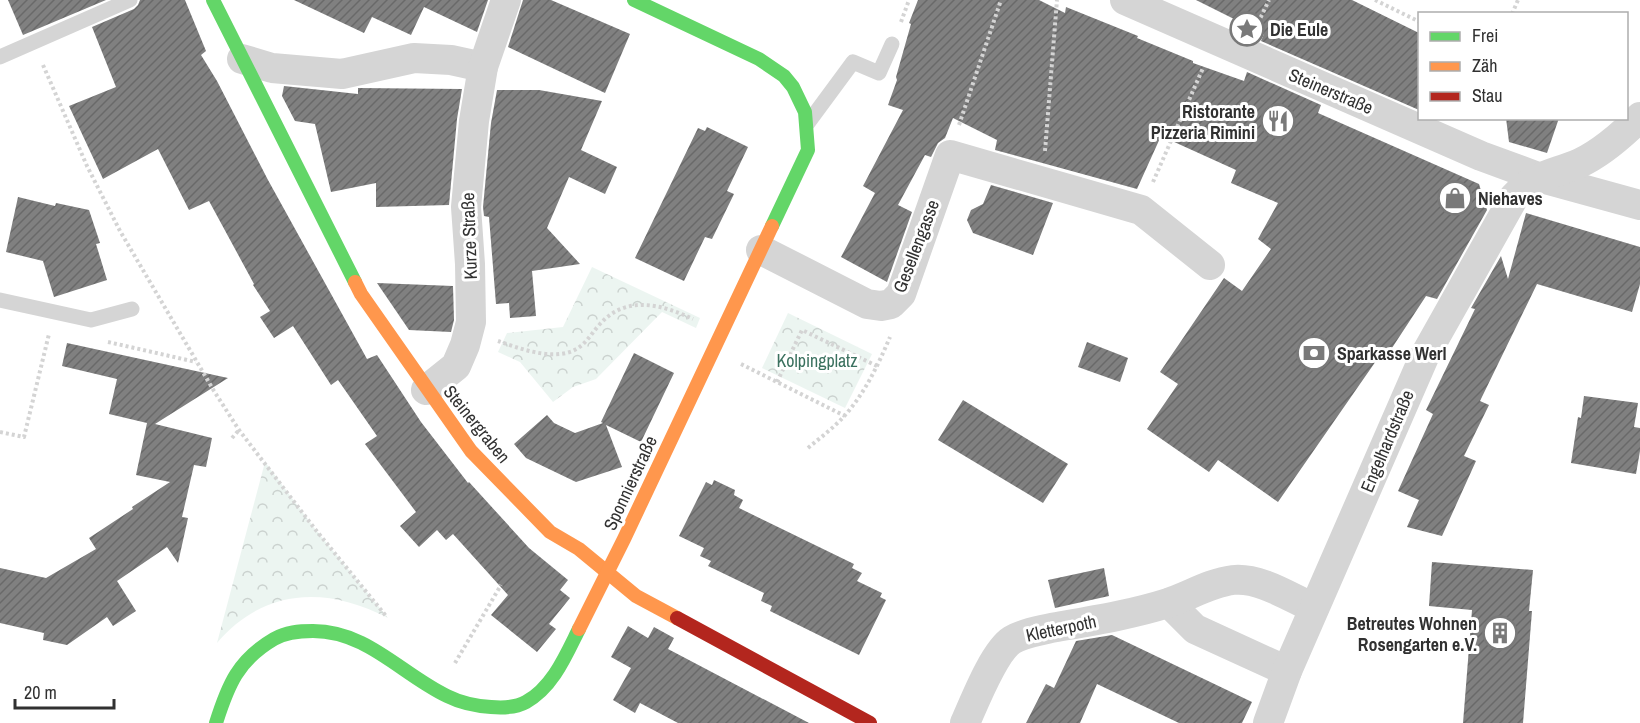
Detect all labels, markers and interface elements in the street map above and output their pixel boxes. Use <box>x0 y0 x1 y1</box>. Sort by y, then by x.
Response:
place icon: Die Eule <box>1229 11 1265 47</box>
legend <box>1418 12 1628 120</box>
place label: Die Eule <box>1270 17 1328 42</box>
text: Frei <box>1472 23 1498 48</box>
text: Zäh <box>1472 53 1497 78</box>
street label: Steinerstraße <box>1285 62 1377 120</box>
text: Stau <box>1472 83 1502 108</box>
place label: Ristorante Pizzeria Rimini <box>1151 99 1255 145</box>
restaurant icon: Ristorante Pizzeria Rimini <box>1260 103 1296 139</box>
shop icon: Niehaves <box>1437 180 1473 216</box>
place label: Niehaves <box>1478 186 1543 211</box>
street label: Kurze Straße <box>455 192 483 280</box>
street label: Gesellengasse <box>887 196 945 296</box>
bank icon: Sparkasse Werl <box>1296 335 1332 371</box>
place label: Sparkasse Werl <box>1337 341 1447 366</box>
park label: Kolpingplatz <box>776 348 858 373</box>
street label: Steinergraben <box>438 380 516 468</box>
street label: Engelhardstraße <box>1354 386 1420 496</box>
street label: Sponnierstraße <box>597 432 663 534</box>
street label: Kletterpoth <box>1023 608 1099 648</box>
place label: Betreutes Wohnen Rosengarten e.V. <box>1347 611 1477 657</box>
building icon: Betreutes Wohnen Rosengarten e.V. <box>1482 615 1518 651</box>
scale bar <box>15 672 114 710</box>
text: 20 m <box>24 680 57 705</box>

